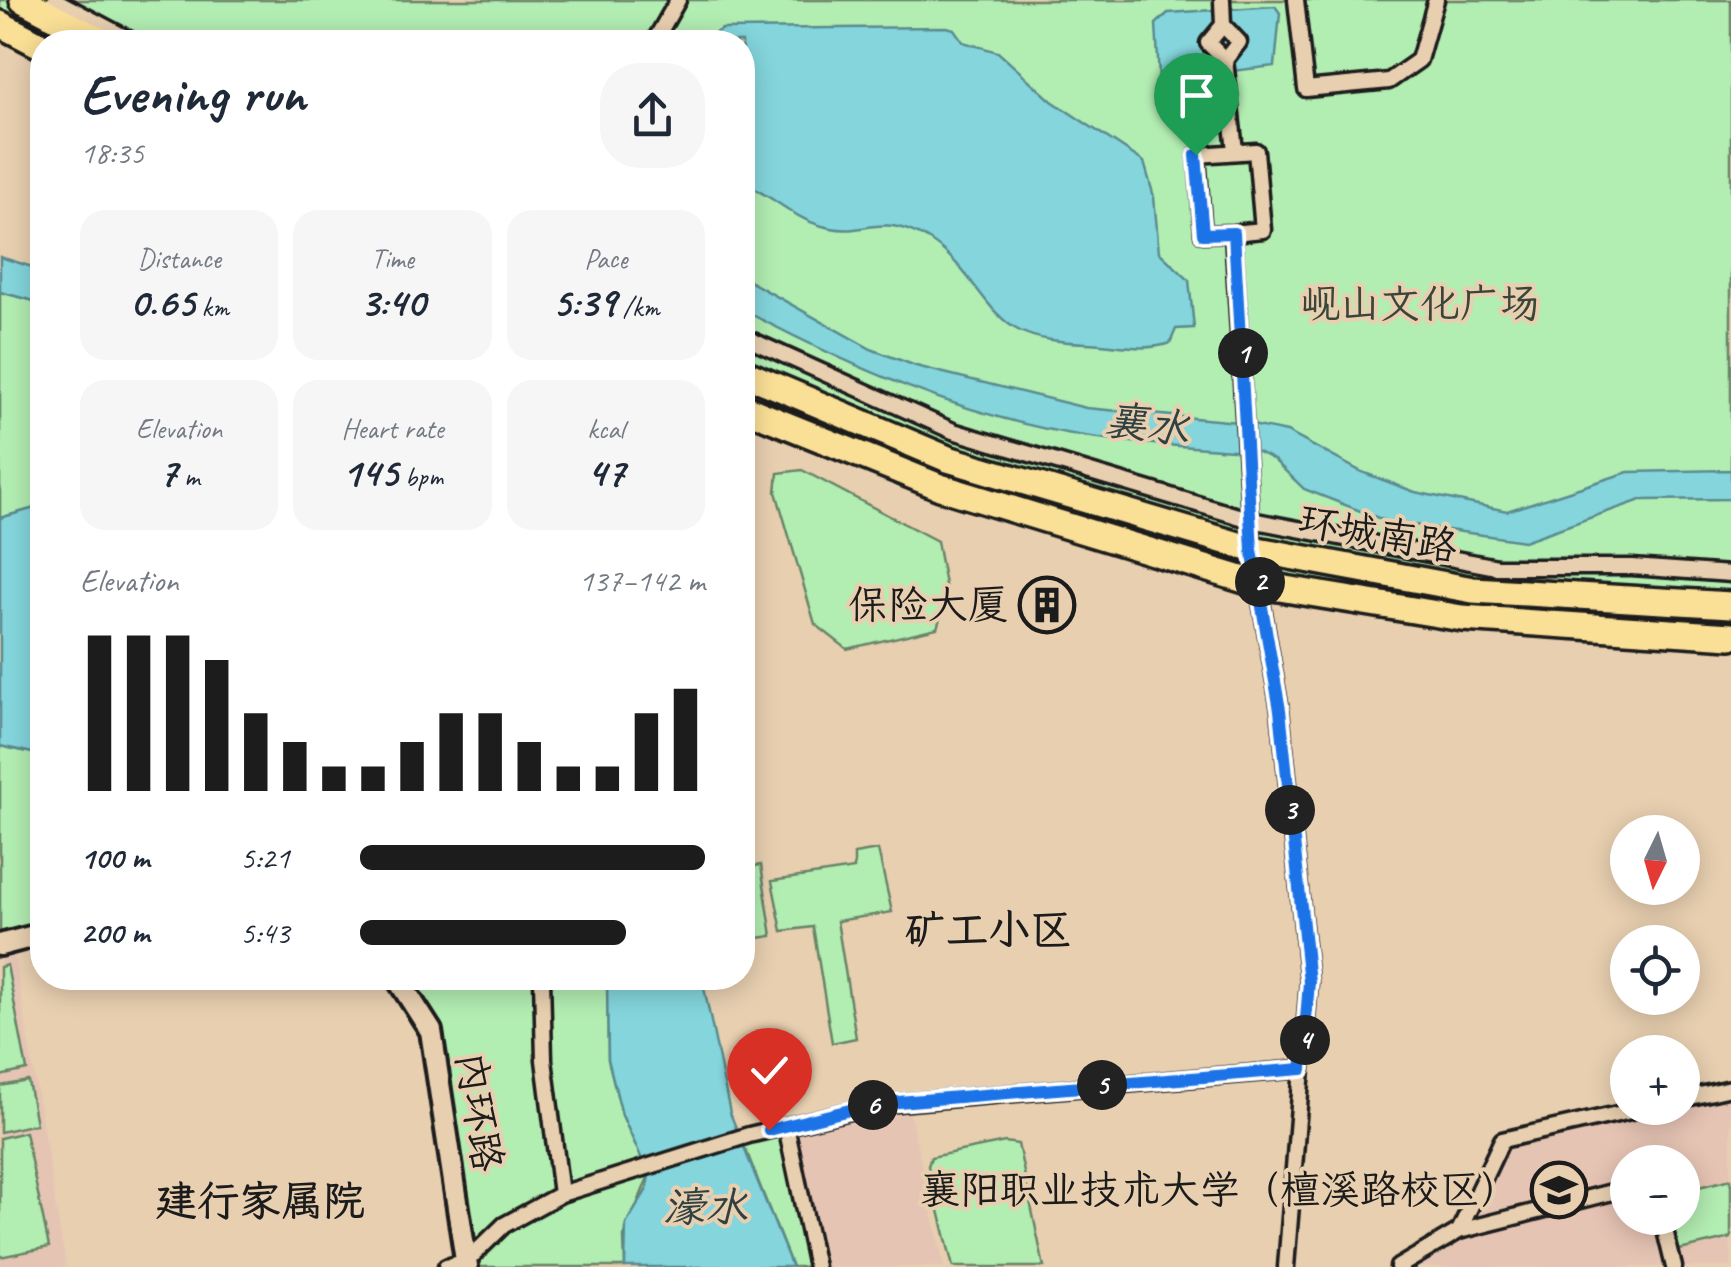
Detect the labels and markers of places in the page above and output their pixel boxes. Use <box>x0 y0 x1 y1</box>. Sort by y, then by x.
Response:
pin <box>1154 53 1239 156</box>
pin: 1 <box>1218 328 1268 378</box>
pin: 2 <box>1235 557 1285 607</box>
building icon: 保险大厦 <box>1017 575 1077 635</box>
place label: 保险大厦 <box>848 580 1008 630</box>
pin: 3 <box>1265 785 1315 835</box>
pin: 4 <box>1280 1015 1330 1065</box>
pin <box>727 1028 812 1131</box>
pin: 5 <box>1077 1060 1127 1110</box>
pin: 6 <box>848 1080 898 1130</box>
school or university icon: 襄阳职业技术大学（檀溪路校区） <box>1529 1160 1589 1220</box>
place label: 襄阳职业技术大学（檀溪路校区） <box>920 1165 1520 1215</box>

